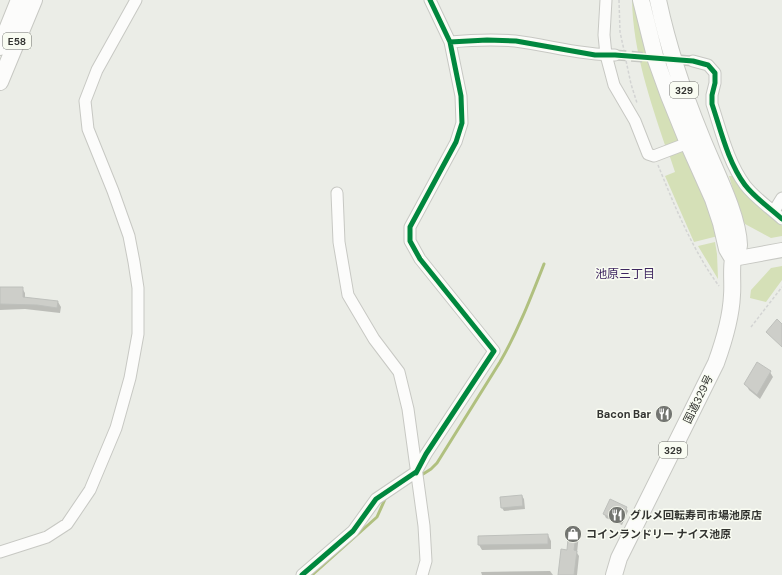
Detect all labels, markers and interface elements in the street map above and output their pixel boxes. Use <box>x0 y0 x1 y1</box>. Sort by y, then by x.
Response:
road number: E58 <box>3 33 31 49</box>
road number: 329 <box>670 82 698 98</box>
district label: 池原三丁目 <box>595 266 655 282</box>
street label: 国道329号 <box>680 372 716 426</box>
restaurant icon: Bacon Bar <box>654 404 674 424</box>
place label: Bacon Bar <box>597 407 651 421</box>
road number: 329 <box>659 442 687 458</box>
restaurant icon: グルメ回転寿司市場池原店 <box>607 505 627 525</box>
place label: グルメ回転寿司市場池原店 <box>630 508 762 522</box>
shop icon: コインランドリー ナイス池原 <box>563 524 583 544</box>
place label: コインランドリー ナイス池原 <box>586 527 731 541</box>

